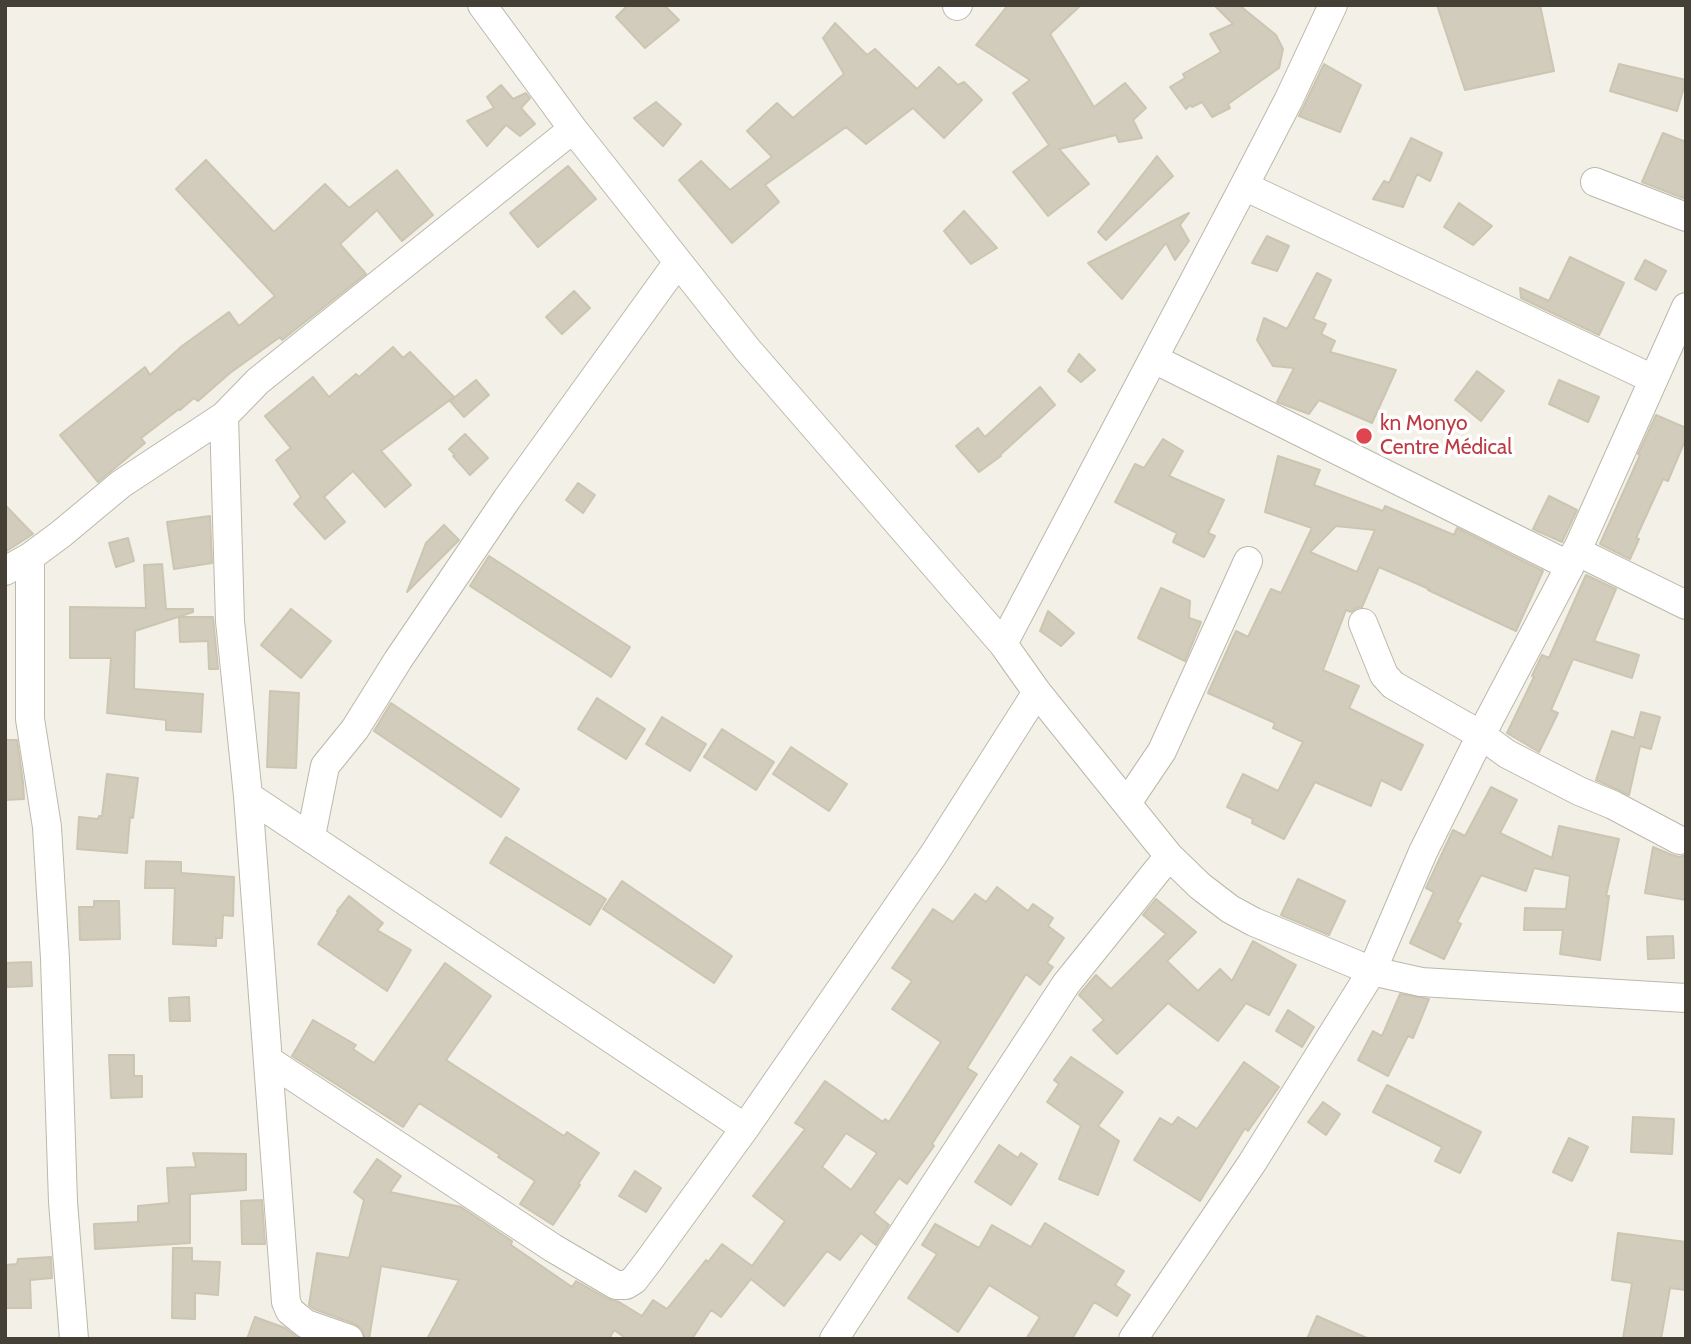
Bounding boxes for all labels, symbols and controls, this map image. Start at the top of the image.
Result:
place label: kn Monyo Centre Médical [1380,411,1512,461]
marker: kn Monyo Centre Médical [1354,426,1374,446]

